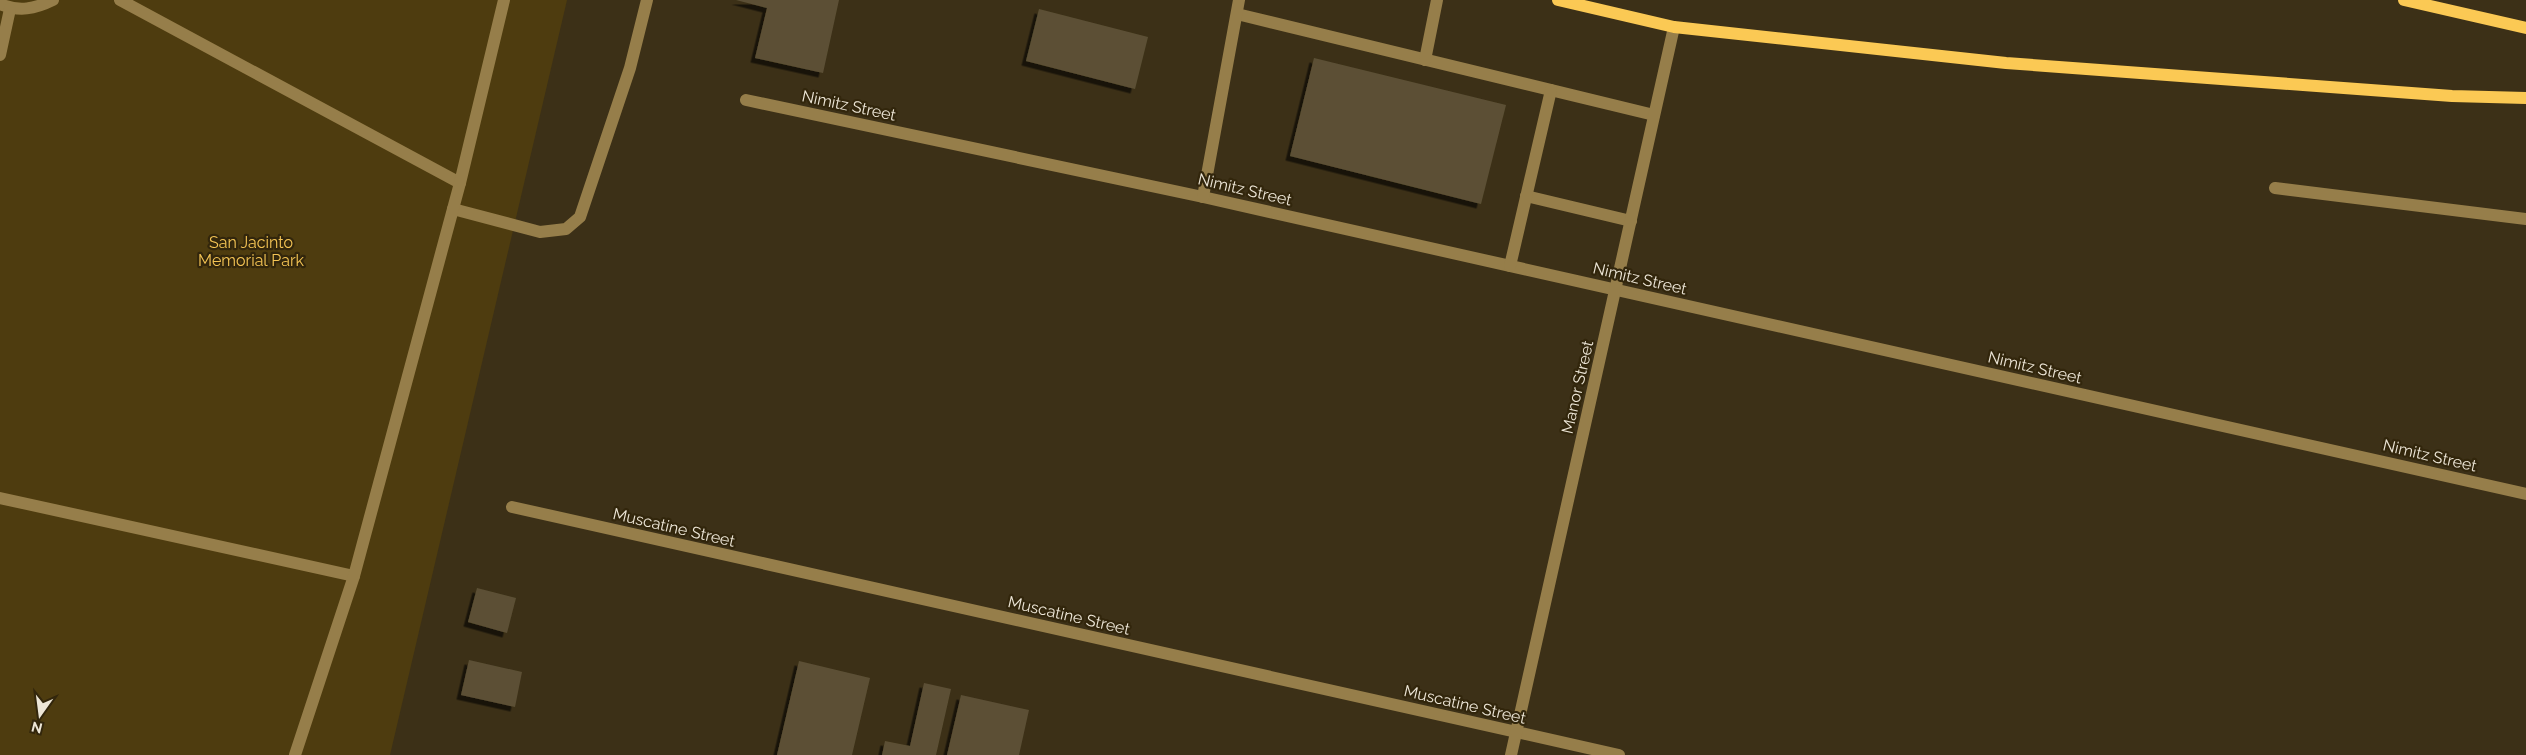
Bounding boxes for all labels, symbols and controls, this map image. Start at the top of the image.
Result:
street label: Nimitz Street [800,86,898,125]
street label: Nimitz Street [1196,169,1294,210]
park label: San Jacinto Memorial Park [198,233,304,270]
street label: Nimitz Street [1591,258,1689,299]
street label: Manor Street [1558,338,1598,436]
street label: Nimitz Street [1986,347,2084,388]
street label: Nimitz Street [2381,435,2479,476]
street label: Muscatine Street [611,504,737,551]
street label: Muscatine Street [1006,592,1132,639]
street label: Muscatine Street [1402,681,1528,728]
north arrow [15,690,65,740]
text: N [30,719,44,737]

